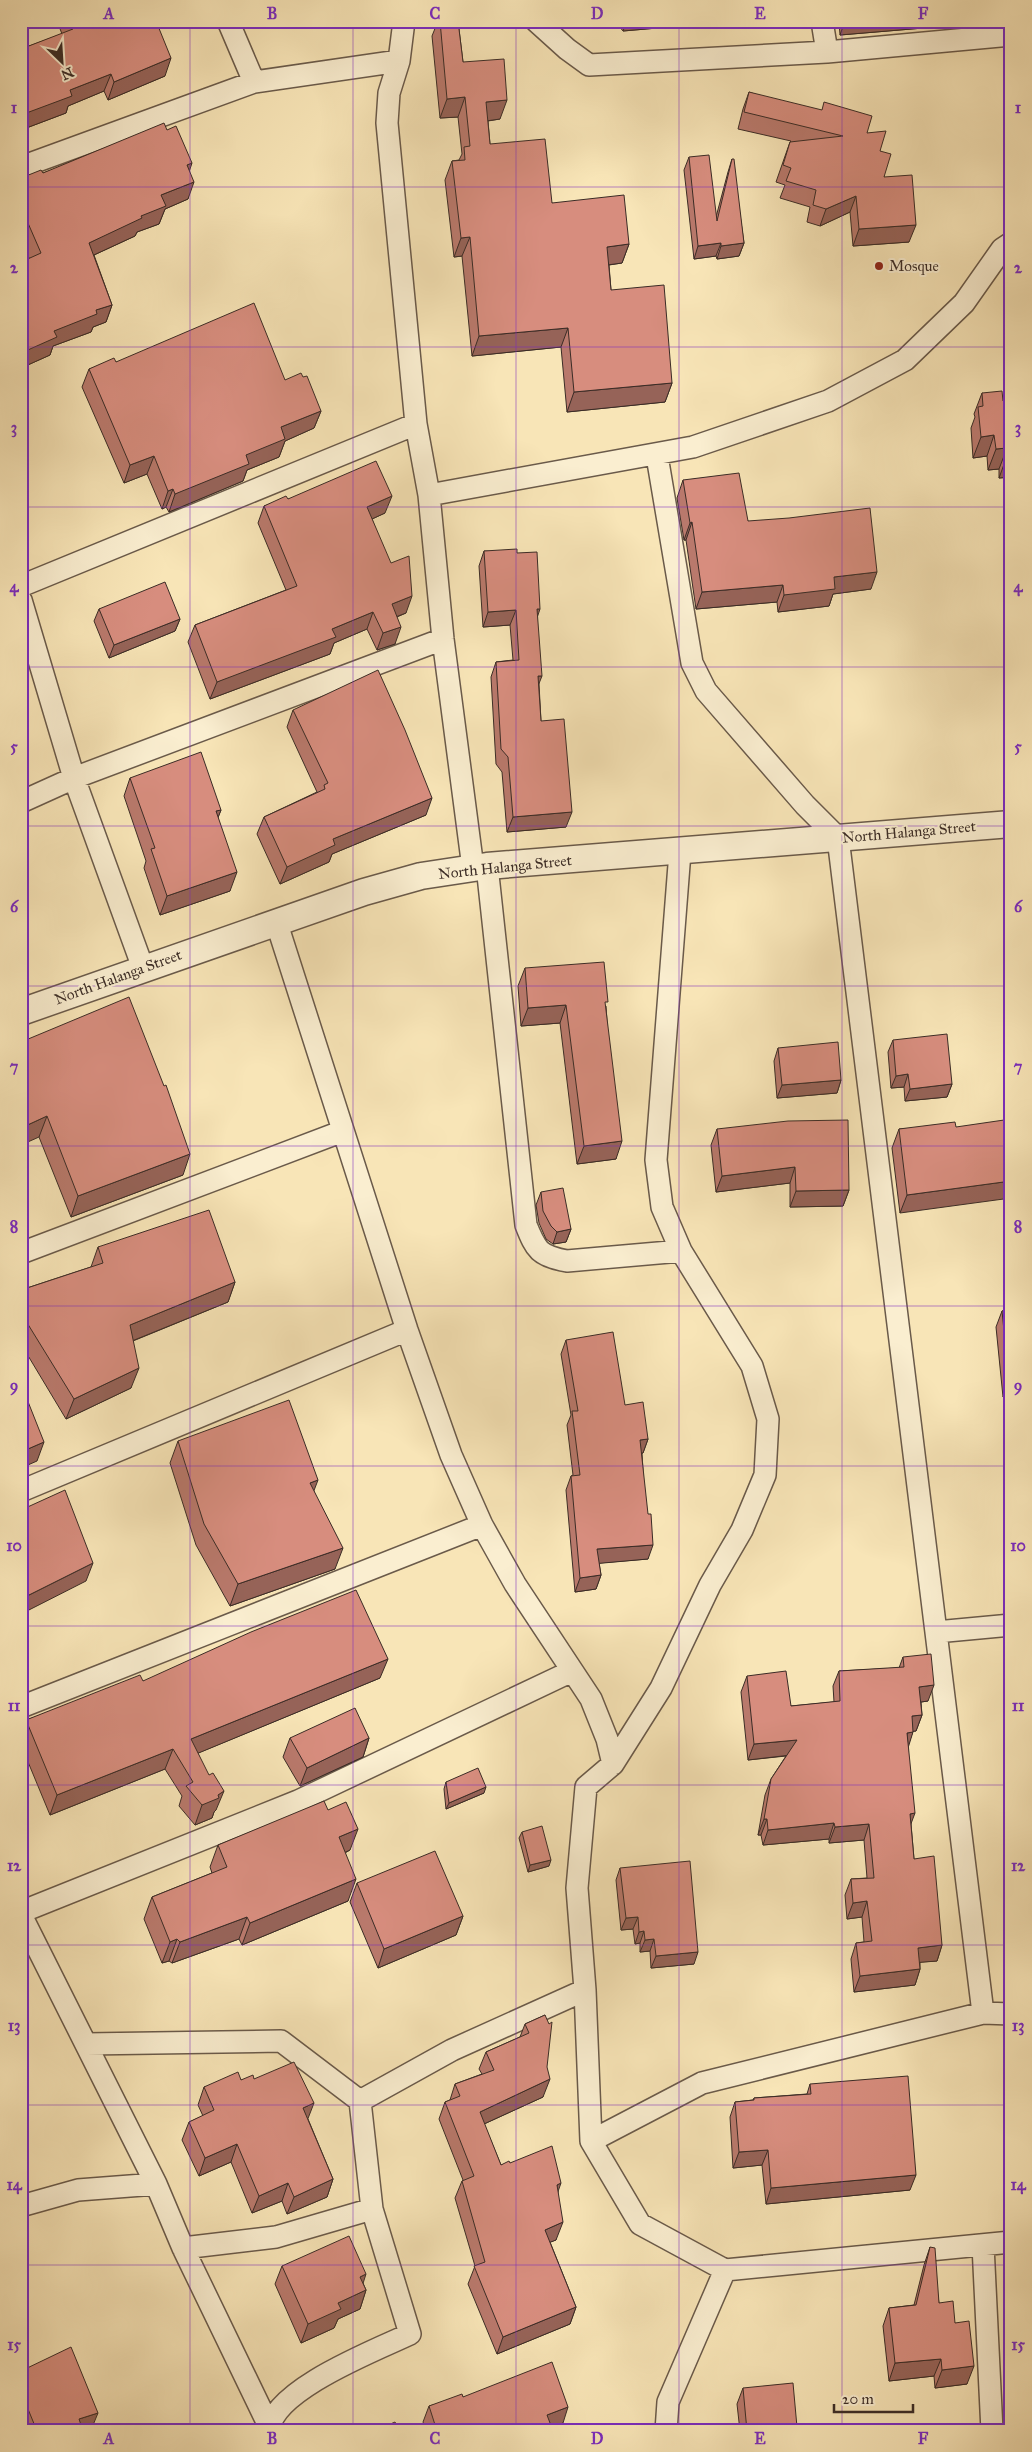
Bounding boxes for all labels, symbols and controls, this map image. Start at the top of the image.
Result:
text: A [103,4,115,23]
text: B [267,4,277,23]
text: C [430,4,441,23]
text: D [591,4,604,23]
text: E [754,4,766,23]
text: F [918,4,929,23]
north arrow [38,38,88,88]
text: N [58,63,76,84]
text: 1 [11,98,18,117]
text: 1 [1015,98,1022,117]
place label: Mosque [889,257,939,276]
text: 2 [10,258,19,277]
text: 2 [1014,258,1023,277]
marker: Mosque [873,260,885,272]
text: 3 [11,418,17,438]
text: 3 [1015,418,1021,438]
text: 4 [10,577,20,597]
text: 4 [1014,577,1024,597]
text: 5 [10,737,18,756]
text: 5 [1014,737,1022,756]
street label: North Halanga Street [841,817,977,847]
street label: North Halanga Street [437,851,573,883]
text: 6 [10,897,19,916]
text: 6 [1014,897,1023,916]
street label: North Halanga Street [52,945,185,1008]
text: 7 [10,1057,19,1076]
text: 7 [1014,1057,1023,1076]
text: 8 [10,1217,18,1236]
text: 8 [1014,1217,1022,1236]
text: 9 [10,1376,18,1396]
text: 9 [1014,1376,1022,1396]
text: 10 [6,1536,22,1555]
text: 10 [1010,1536,1026,1555]
text: 11 [8,1696,21,1715]
text: 11 [1012,1696,1025,1715]
text: 12 [7,1856,22,1875]
text: 12 [1011,1856,1026,1875]
text: 13 [8,2016,20,2036]
text: 13 [1012,2016,1024,2036]
text: 14 [6,2175,23,2195]
text: 14 [1010,2175,1027,2195]
text: 15 [7,2335,21,2354]
text: 15 [1011,2335,1025,2354]
scale bar [834,2382,913,2414]
text: 20 m [842,2390,874,2408]
text: A [103,2429,115,2448]
text: B [267,2429,277,2448]
text: C [430,2429,441,2448]
text: D [591,2429,604,2448]
text: E [754,2429,766,2448]
text: F [918,2429,929,2448]

